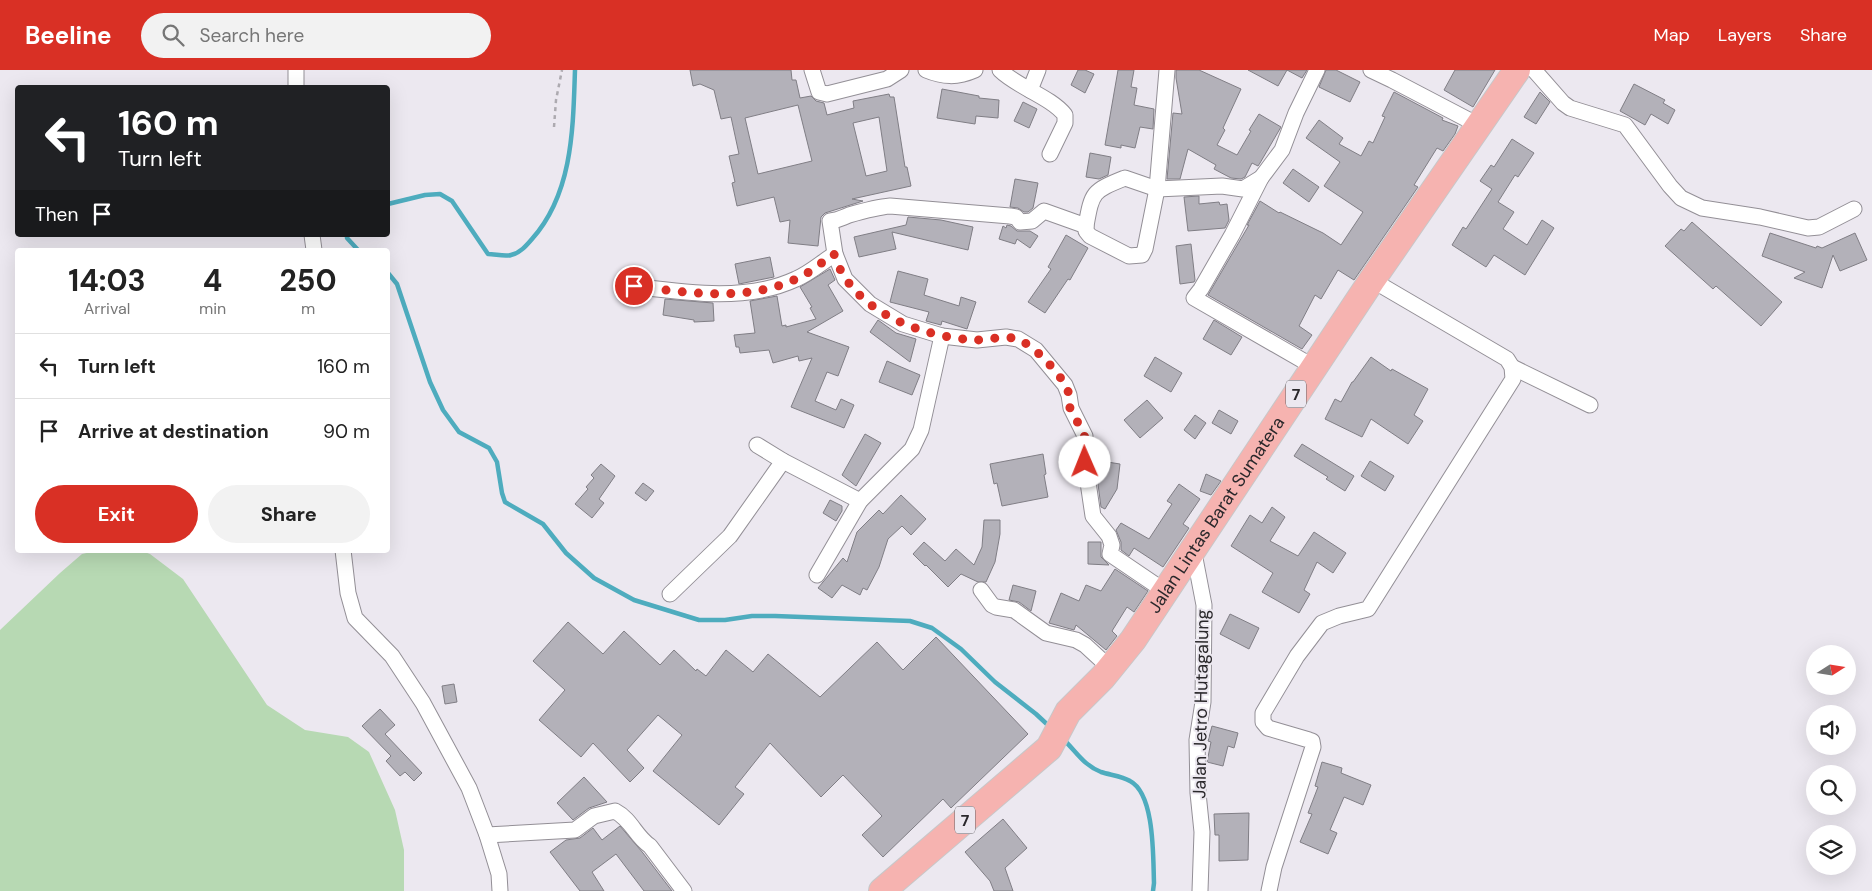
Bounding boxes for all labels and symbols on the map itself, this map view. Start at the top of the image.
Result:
pin [613,265,655,307]
road number: 7 [1286,380,1306,408]
street label: Jalan Lintas Barat Sumatera [1142,412,1290,618]
position arrow [1058,435,1110,487]
street label: Jalan Jetro Hutagalung [1187,609,1215,799]
north arrow [1806,645,1856,695]
road number: 7 [955,806,975,834]

